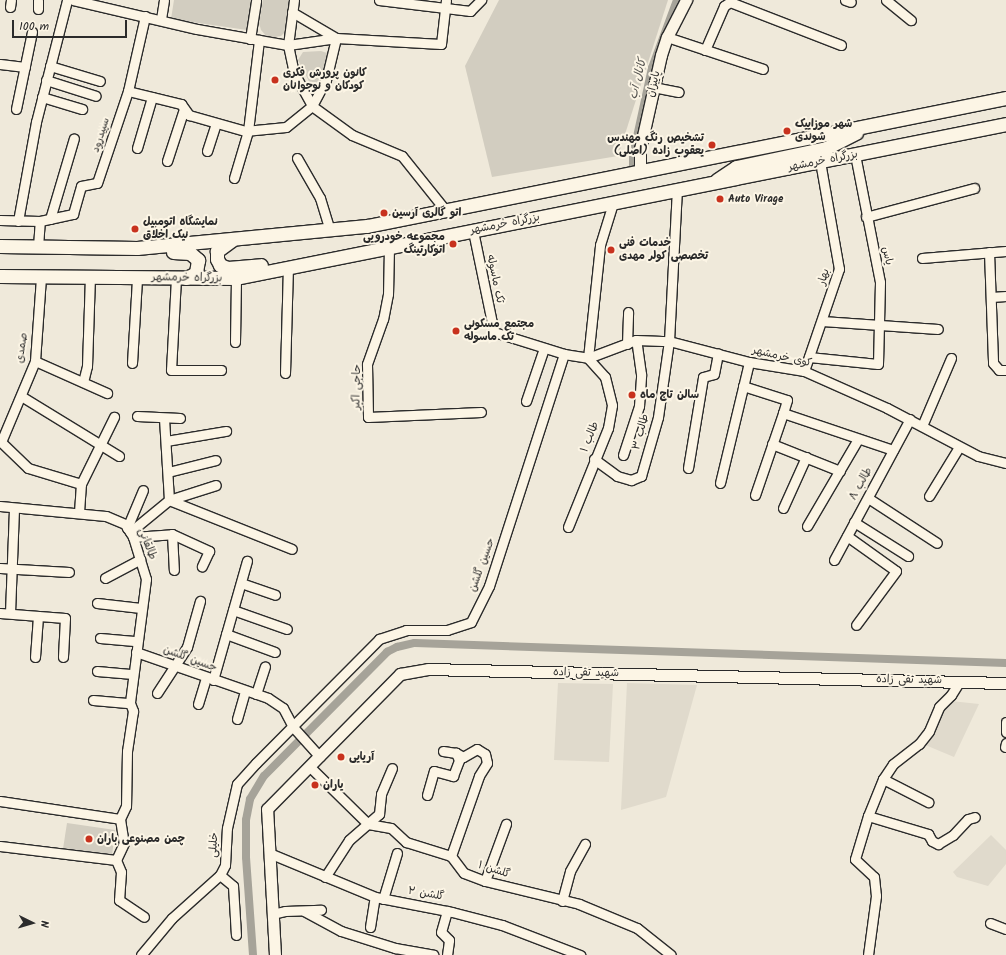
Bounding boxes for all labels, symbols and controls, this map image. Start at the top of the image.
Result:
scale bar [14,12,129,38]
text: 100 m [19,17,49,36]
water label: کانال آب [626,57,650,101]
place label: کانون پرورش فکری کودکان و نوجوانان [283,67,367,93]
street label: پاییزان [644,69,664,99]
marker: کانون پرورش فکری کودکان و نوجوانان [270,75,280,85]
street label: سپیدرود [89,116,113,154]
place label: شهر موزاییک شوندی [795,118,852,144]
marker: شهر موزاییک شوندی [782,126,792,136]
place label: تشخیص رنگ مهندس یعقوب زاده (اصلی) [607,132,704,158]
marker: تشخیص رنگ مهندس یعقوب زاده (اصلی) [707,140,717,150]
street label: بزرگراه خرمشهر [787,148,859,174]
place label: Auto Virage [728,192,783,206]
marker: Auto Virage [715,194,725,204]
place label: اتو گالری آرسین [392,206,461,220]
marker: اتو گالری آرسین [379,208,389,218]
street label: بزرگراه خرمشهر [469,211,541,237]
place label: نمایشگاه اتومبیل نیک اخلاق [143,216,218,242]
marker: نمایشگاه اتومبیل نیک اخلاق [130,224,140,234]
place label: مجموعه خودرویی اتوکارتینگ [363,231,445,257]
place label: خدمات فنی تخصصی کولر مهدی [619,237,708,263]
marker: مجموعه خودرویی اتوکارتینگ [448,239,458,249]
marker: خدمات فنی تخصصی کولر مهدی [606,245,616,255]
street label: یاس [878,245,896,267]
street label: تک ماسوله [483,254,507,304]
street label: بهار [815,267,833,287]
street label: بزرگراه خرمشهر [152,271,222,285]
place label: مجتمع مسکونی تک ماسوله [464,318,534,344]
marker: مجتمع مسکونی تک ماسوله [451,326,461,336]
street label: صمدی [13,332,31,364]
street label: کوی خرمشهر [751,344,813,370]
street label: حاجی اکبر [350,364,364,410]
place label: سالن تاج ماه [640,388,699,402]
marker: سالن تاج ماه [627,390,637,400]
street label: طالب ۳ [630,412,652,452]
street label: طالب ۱ [578,420,602,454]
street label: طالب ۸ [847,465,875,503]
street label: طالقانی [135,526,159,562]
street label: حسین گلشن [466,536,498,594]
street label: حسین گلشن [161,643,219,675]
street label: شهید تقی زاده [553,666,619,680]
street label: شهید تقی زاده [876,673,942,687]
place label: آریایی [349,750,374,764]
marker: آریایی [336,752,346,762]
place label: یاران [323,778,343,792]
marker: یاران [310,780,320,790]
place label: چمن مصنوعی باران [97,832,185,846]
street label: خلیلی [207,832,221,858]
marker: چمن مصنوعی باران [84,834,94,844]
street label: گلشن ۱ [476,859,512,881]
street label: گلشن ۲ [407,884,445,904]
north arrow [12,903,52,943]
text: N [35,920,53,928]

